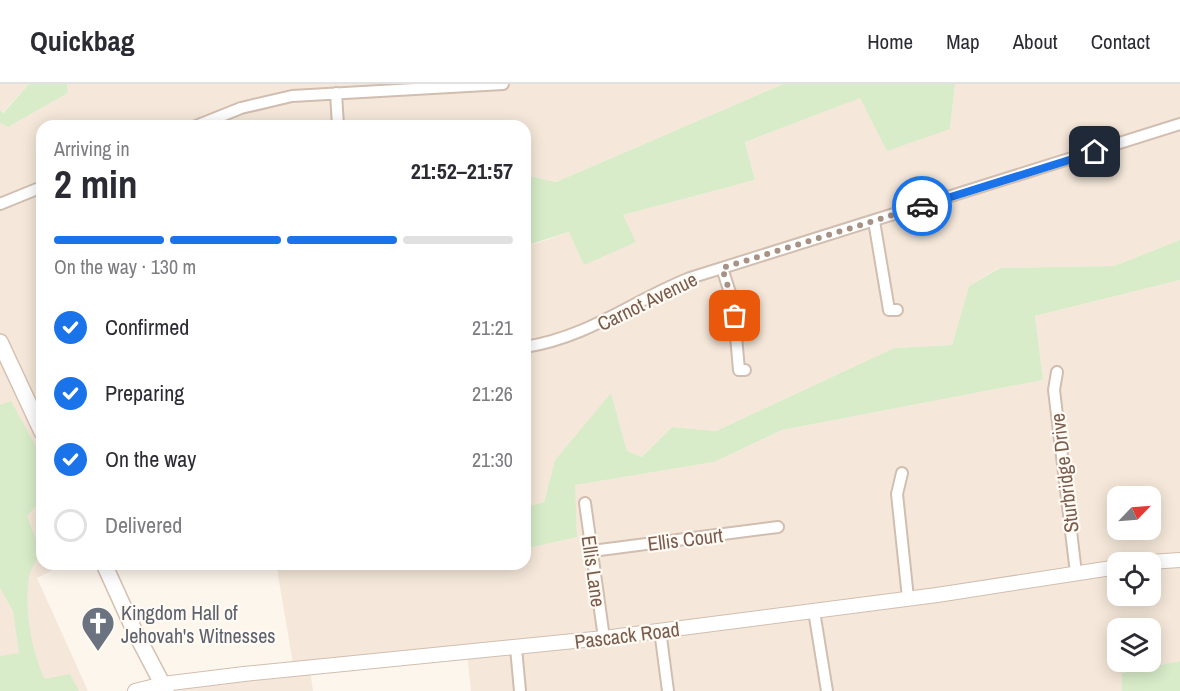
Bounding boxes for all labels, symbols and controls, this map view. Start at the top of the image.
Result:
text: Quickbag [30,22,135,60]
text: Home [867,27,913,56]
text: Map [946,27,980,56]
text: About [1013,27,1058,56]
text: Contact [1091,27,1150,56]
pin [1069,126,1120,177]
text: Arriving in [54,135,130,162]
icon: home [1078,135,1111,168]
text: 21:52–21:57 [411,156,513,186]
text: 2 min [54,158,138,210]
courier [892,176,952,236]
icon: car [906,190,939,223]
text: On the way · 130 m [54,253,196,280]
street label: Carnot Avenue [592,265,702,337]
pin [709,290,760,341]
icon: bag [718,299,751,332]
icon: check [54,311,87,344]
text: Confirmed [105,312,189,342]
text: 21:21 [472,314,513,341]
icon: check [54,377,87,410]
text: Preparing [105,378,184,408]
text: 21:26 [472,380,513,407]
street label: Sturbridge Drive [1043,412,1085,534]
icon: check [54,443,87,476]
text: On the way [105,444,196,474]
text: 21:30 [472,446,513,473]
north arrow [1107,486,1161,540]
map controls [1107,486,1161,672]
text: Delivered [105,510,182,540]
street label: Ellis Court [646,521,725,557]
street label: Ellis Lane [576,533,612,609]
button: locate [1107,552,1161,606]
place label: Kingdom Hall of Jehovah's Witnesses [121,599,275,649]
church icon: Kingdom Hall of Jehovah's Witnesses [80,605,116,652]
street label: Pascack Road [573,615,681,655]
button: layers [1107,618,1161,672]

